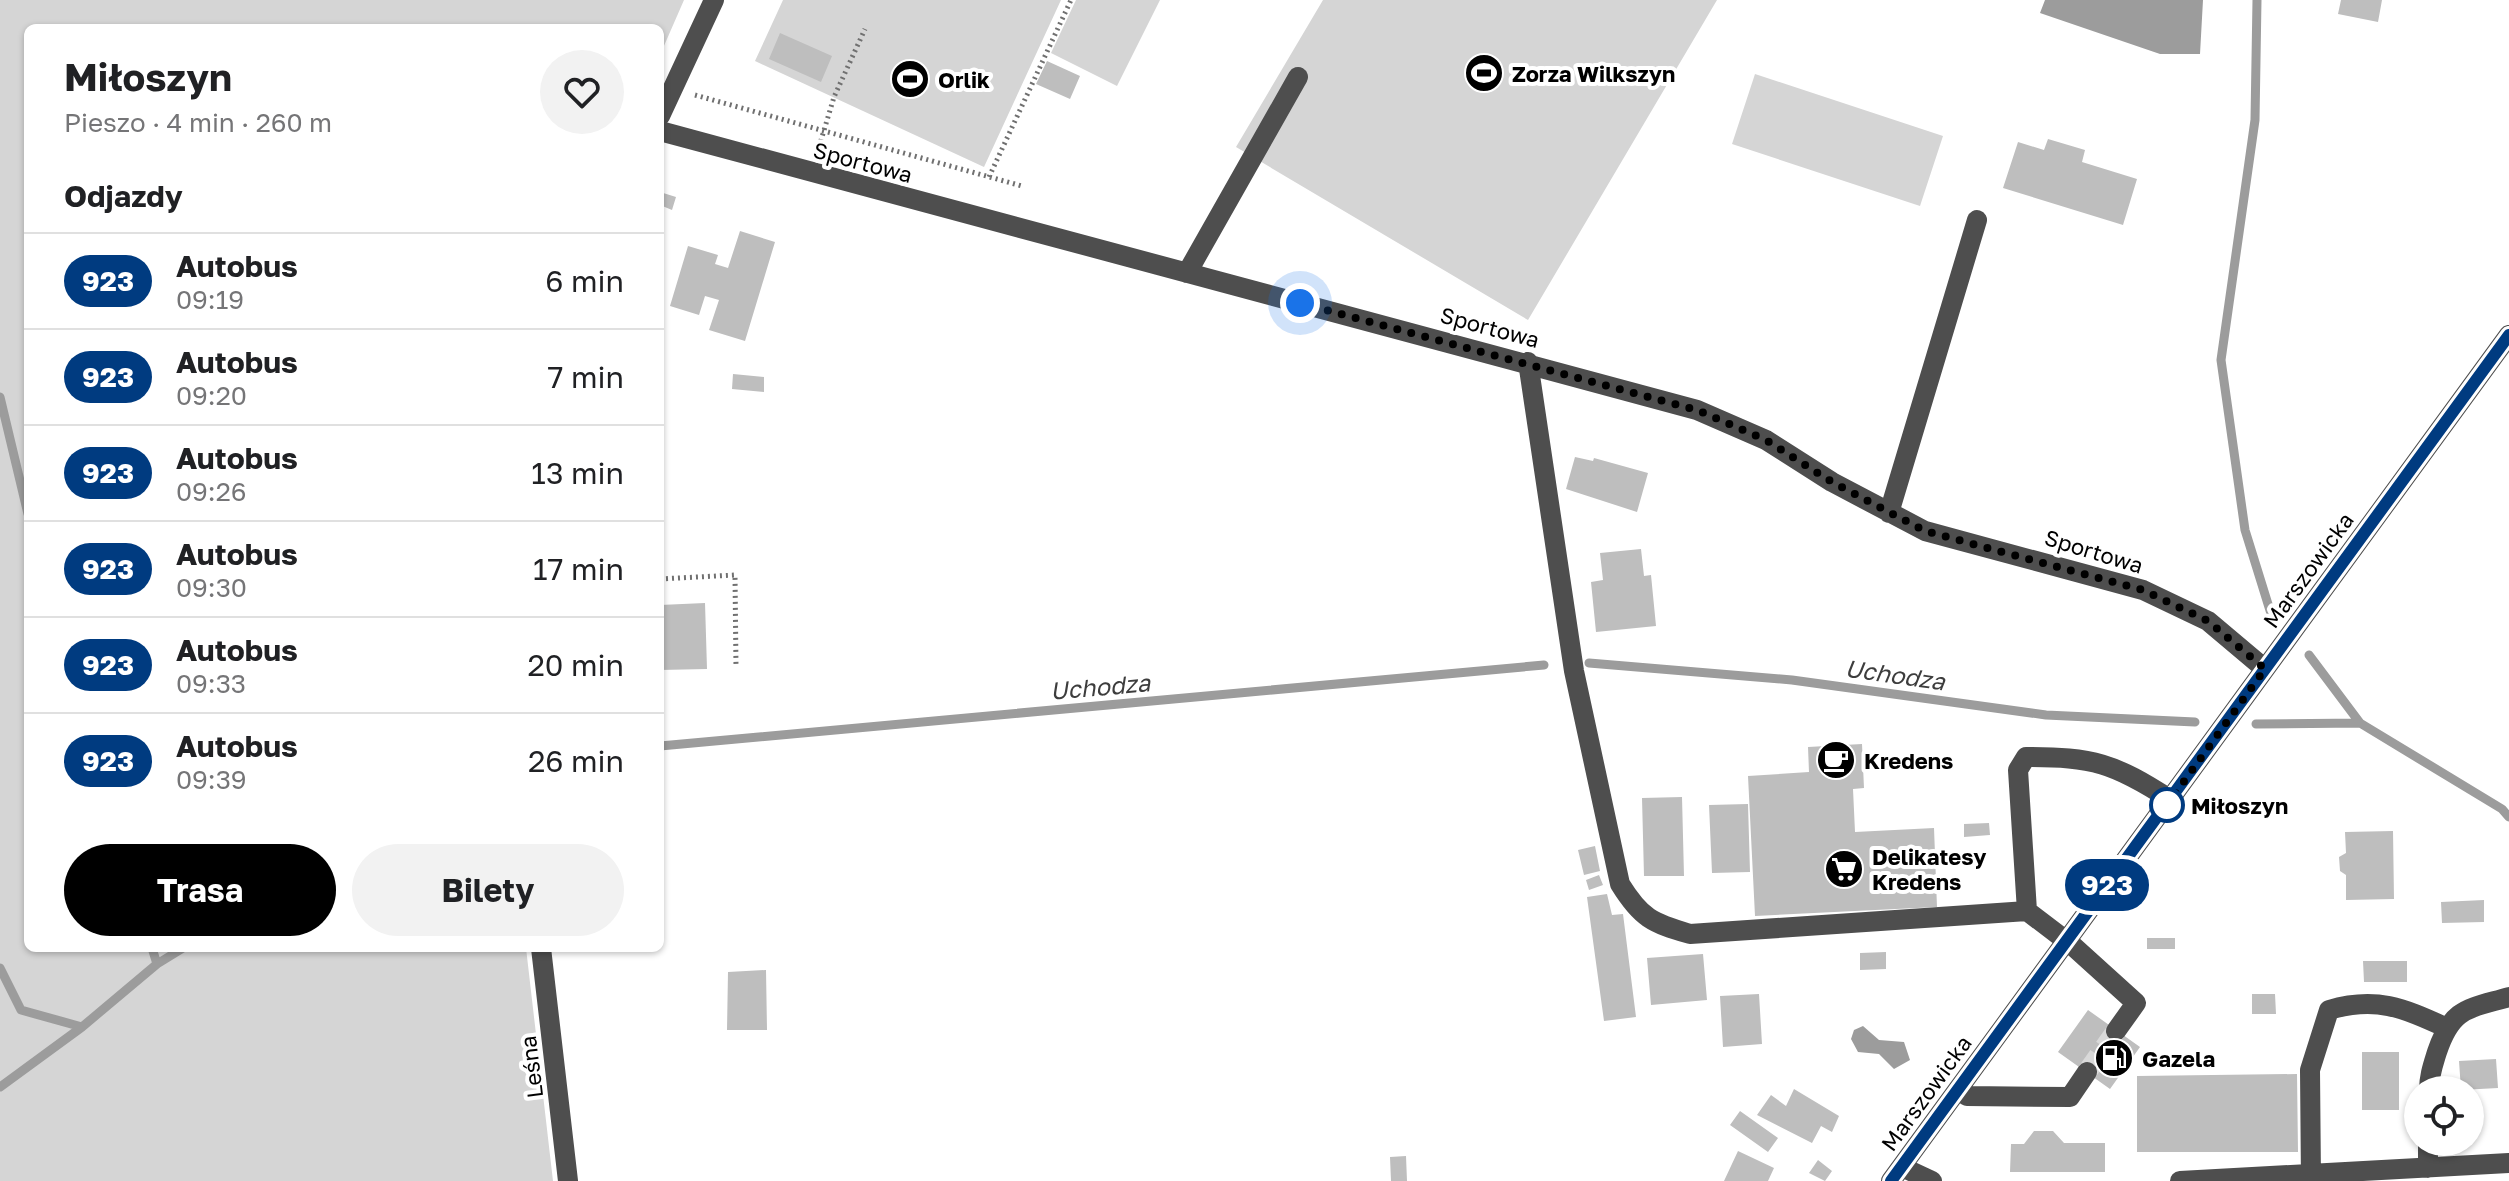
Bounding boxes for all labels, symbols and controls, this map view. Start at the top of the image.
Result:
button: heart [540,50,624,134]
sports icon: Zorza Wilkszyn [1463,52,1505,94]
text: Miłoszyn [64,54,232,99]
sports icon: Orlik [889,58,931,100]
place label: Zorza Wilkszyn [1512,60,1675,87]
place label: Orlik [938,66,990,93]
text: Pieszo · 4 min · 260 m [64,107,332,138]
street label: Sportowa [811,136,915,188]
text: Odjazdy [64,178,183,214]
text: Autobus [176,248,298,284]
text: 6 min [545,263,624,299]
text: 923 [82,264,134,297]
your location [1280,283,1320,323]
text: 09:19 [176,284,244,315]
street label: Sportowa [1438,301,1542,353]
text: Autobus [176,344,298,380]
text: 7 min [548,359,624,395]
text: 923 [82,360,134,393]
text: 09:20 [176,380,247,411]
text: Autobus [176,440,298,476]
text: 13 min [531,455,624,491]
text: 923 [82,456,134,489]
text: 09:26 [176,476,246,507]
street label: Marszowicka [2257,507,2359,633]
street label: Sportowa [2042,523,2146,579]
text: Autobus [176,536,298,572]
text: 17 min [533,551,624,587]
text: 923 [82,552,134,585]
text: 09:30 [176,572,247,603]
text: Autobus [176,632,298,668]
text: 20 min [527,647,624,683]
text: 923 [82,648,134,681]
water label: Uchodza [1843,653,1948,696]
water label: Uchodza [1049,667,1153,705]
text: 09:33 [176,668,246,699]
text: Autobus [176,728,298,764]
cafe icon: Kredens [1815,739,1857,781]
text: 26 min [528,743,624,779]
text: 923 [82,744,134,777]
place label: Kredens [1864,747,1953,774]
text: 09:39 [176,764,247,795]
marker: Miłoszyn [2150,788,2184,822]
place label: Miłoszyn [2191,792,2288,819]
place label: Delikatesy Kredens [1872,843,1987,895]
button: Trasa [64,844,336,936]
button: Bilety [352,844,624,936]
supermarket icon: Delikatesy Kredens [1823,848,1865,890]
line badge: 923 [2061,859,2153,911]
text: 923 [2081,868,2133,901]
street label: Marszowicka [1875,1030,1977,1156]
street label: Leśna [514,1034,548,1100]
fuel station icon: Gazela [2093,1037,2135,1079]
place label: Gazela [2142,1045,2215,1072]
map controls [2404,1076,2484,1156]
button: locate [2404,1076,2484,1156]

